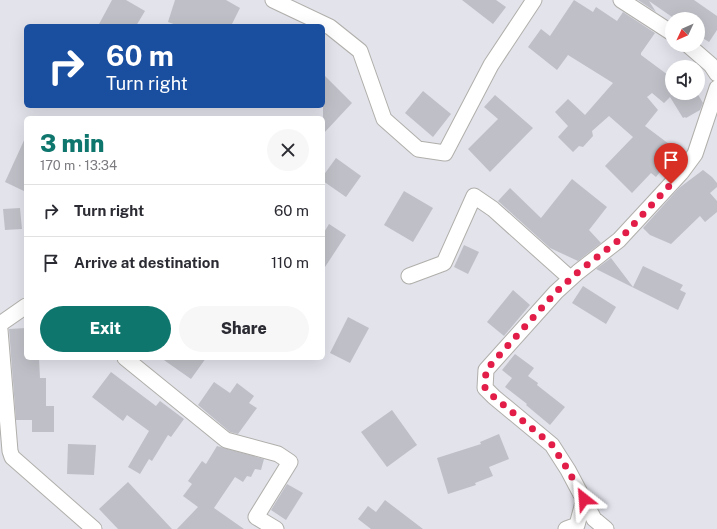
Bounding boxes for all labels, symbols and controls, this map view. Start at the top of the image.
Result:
north arrow [665,12,705,52]
map controls [665,12,705,100]
text: 60 m [106,39,174,72]
icon: right [40,40,92,92]
button: sound [665,60,705,100]
text: Turn right [106,73,188,94]
text: 3 min [40,129,104,157]
button: close [267,129,309,171]
pin [654,143,688,184]
icon: arrive [660,149,682,171]
text: 170 m · 13:34 [40,158,117,173]
icon: right [40,200,62,222]
text: Turn right [74,202,144,219]
text: 60 m [274,202,309,219]
icon: arrive [40,252,62,274]
text: Arrive at destination [74,254,219,271]
text: 110 m [271,254,309,271]
button: Exit [40,306,171,352]
button: Share [179,306,309,352]
position arrow [563,478,605,520]

